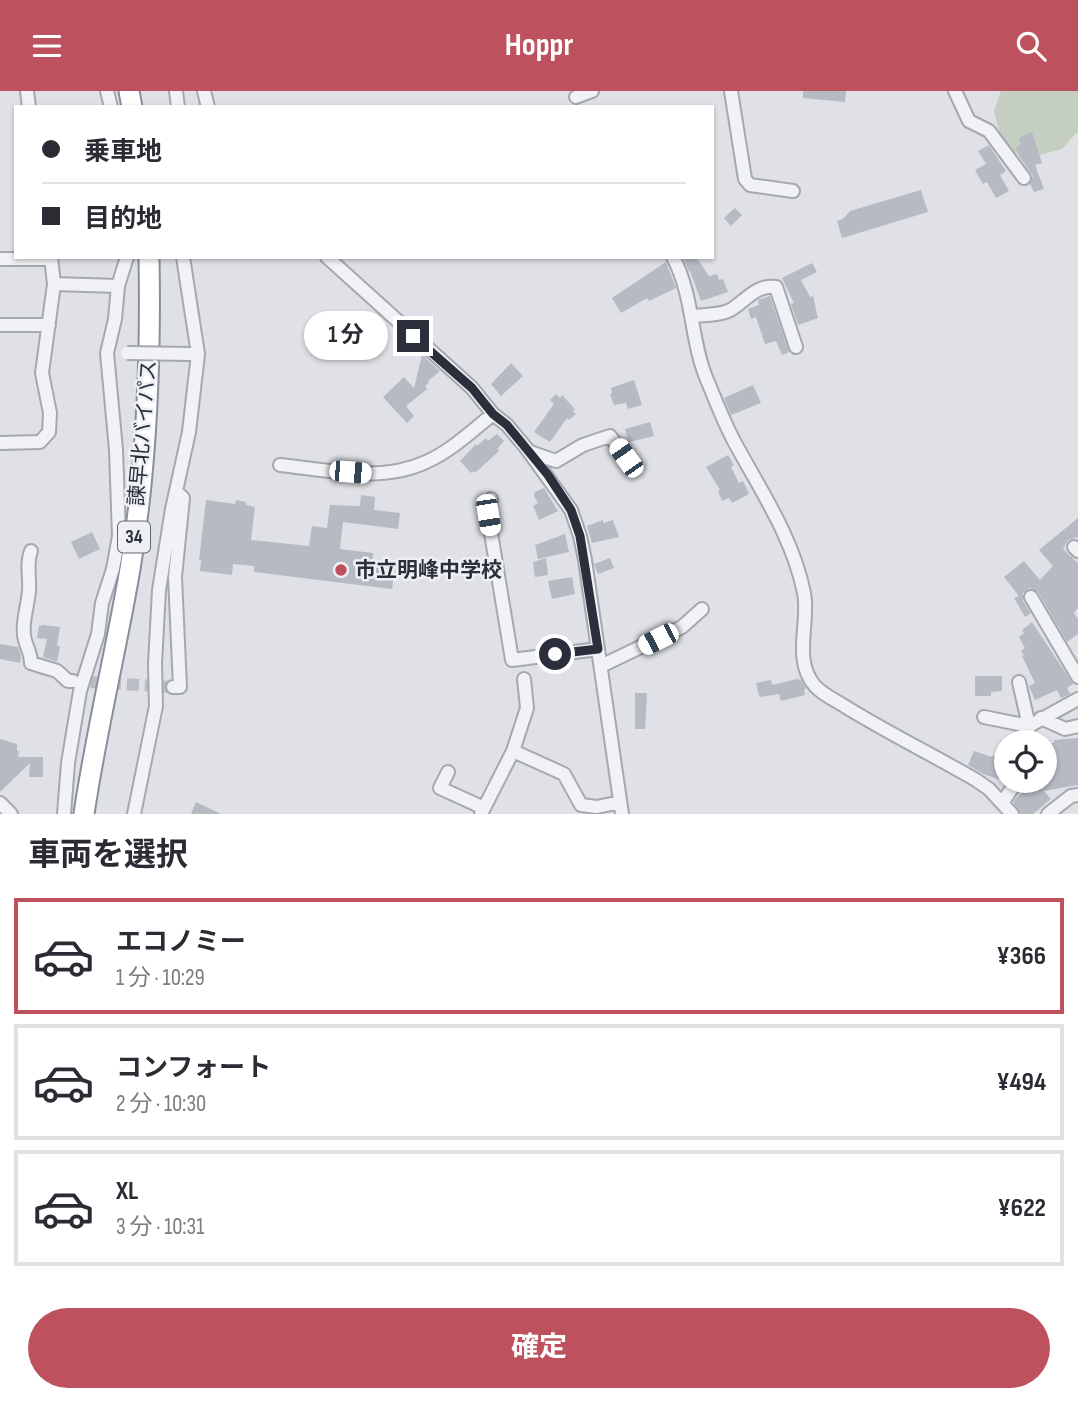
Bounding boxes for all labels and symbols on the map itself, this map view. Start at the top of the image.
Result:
callout: 1 分 [304,311,388,361]
route end [397,320,429,352]
street label: 諫早北バイパス [124,359,162,507]
car [606,435,647,481]
car [329,460,372,484]
car [475,493,502,537]
road number: 34 [118,521,150,553]
place label: 市立明峰中学校 [355,558,502,583]
marker: 市立明峰中学校 [333,562,349,578]
car [635,620,682,658]
route start [539,638,571,670]

